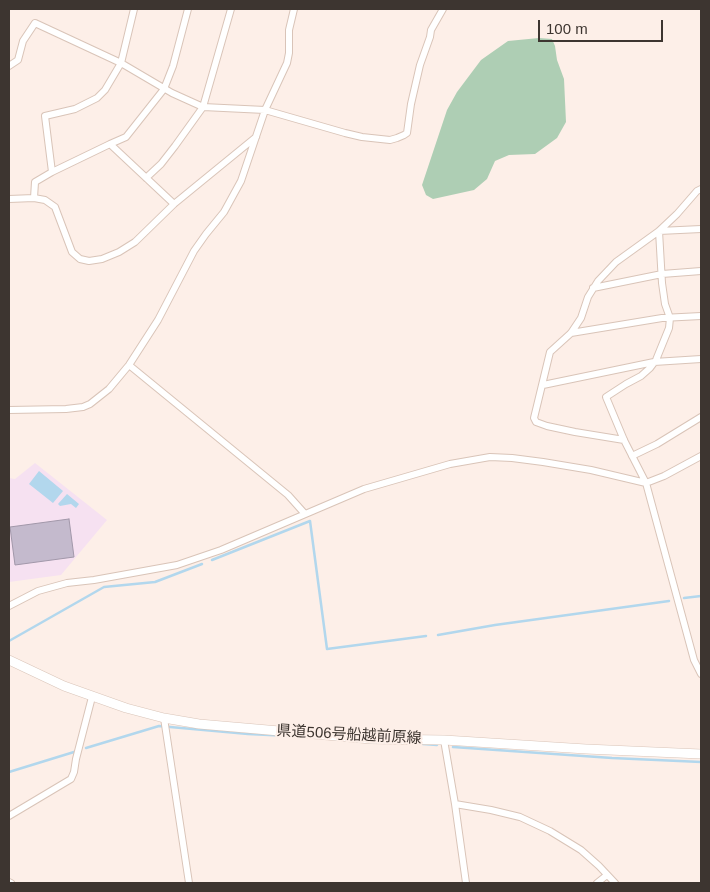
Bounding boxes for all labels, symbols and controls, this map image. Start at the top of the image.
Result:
scale bar [540,10,665,42]
text: 100 m [546,20,588,37]
street label: 県道506号船越前原線 [276,722,422,748]

